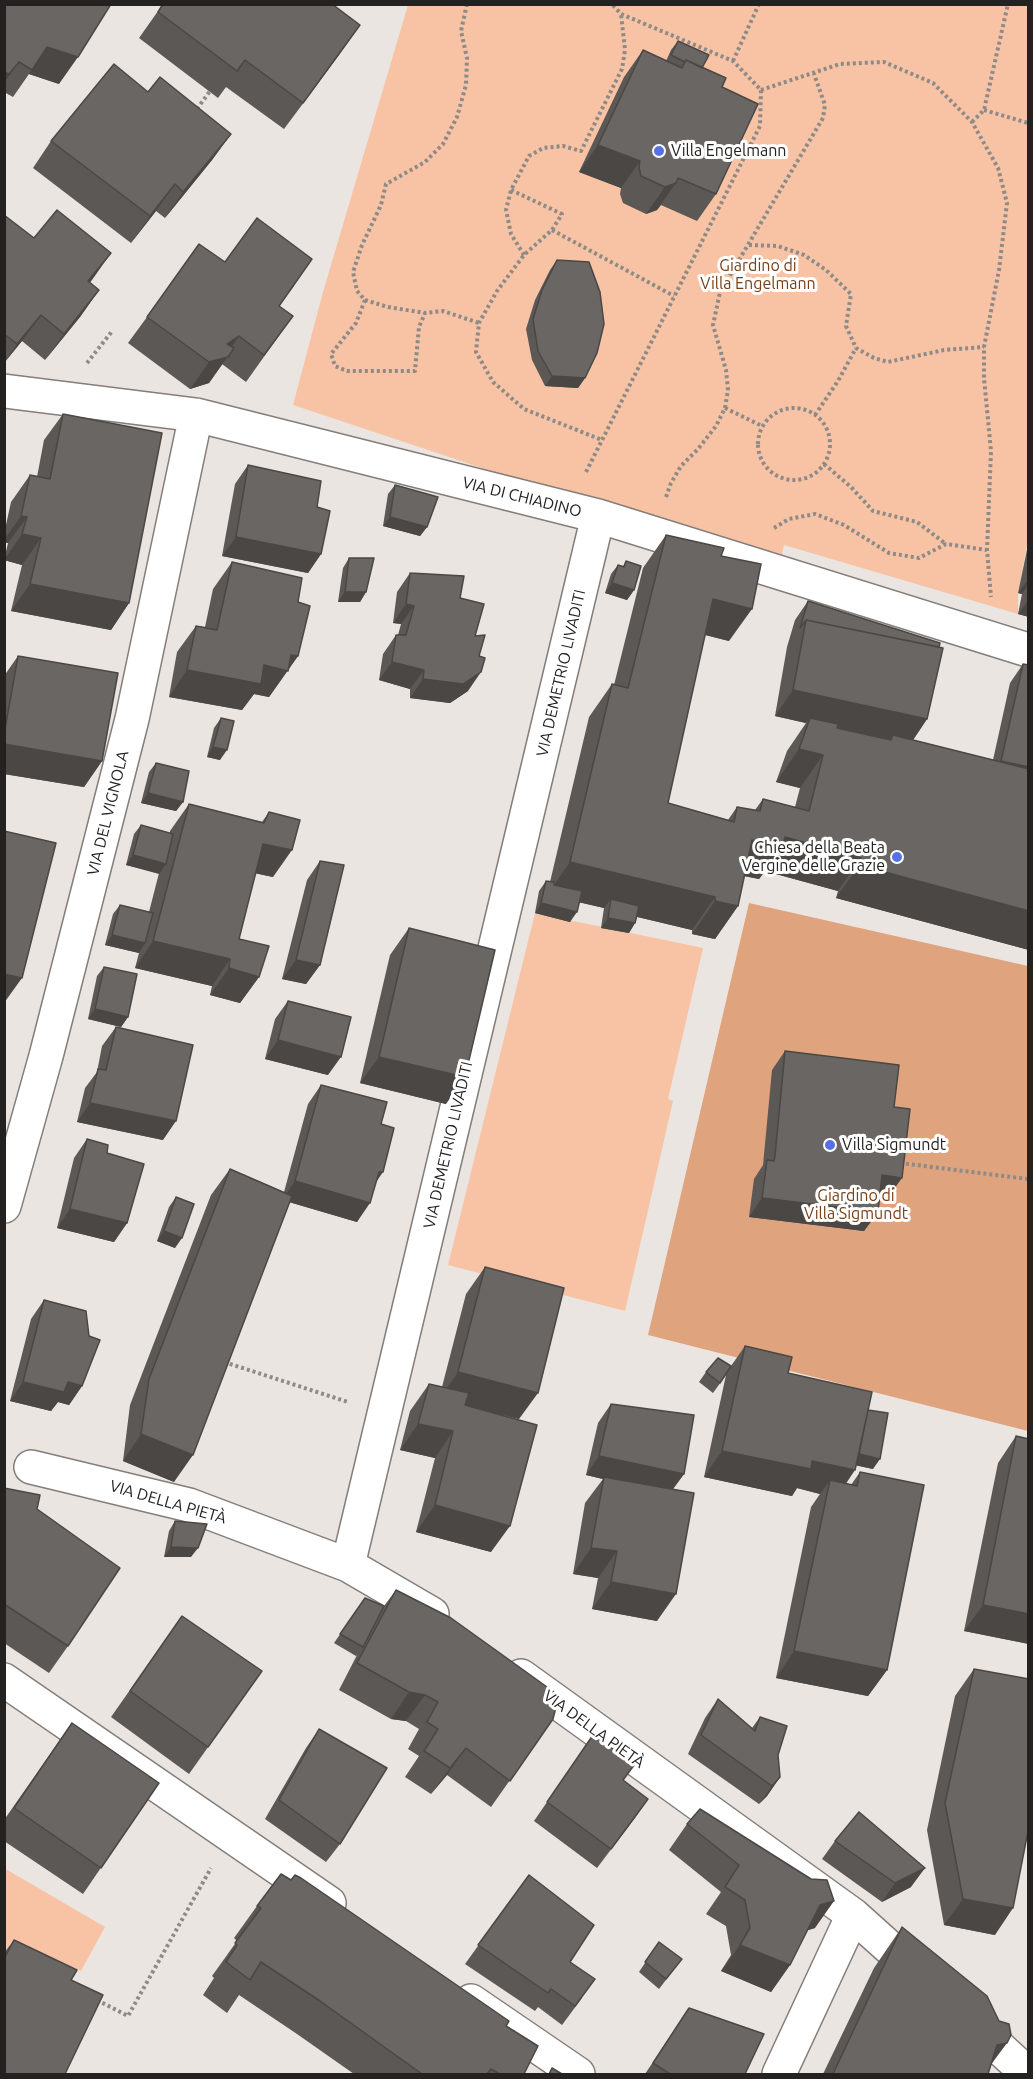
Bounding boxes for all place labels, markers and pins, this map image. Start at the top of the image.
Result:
place label: Villa Engelmann [671,141,787,161]
marker: Villa Engelmann [652,144,666,158]
place label: Chiesa della Beata Vergine delle Grazie [742,838,885,876]
marker: Chiesa della Beata Vergine delle Grazie [890,850,904,864]
place label: Villa Sigmundt [842,1135,946,1155]
marker: Villa Sigmundt [823,1138,837,1152]

